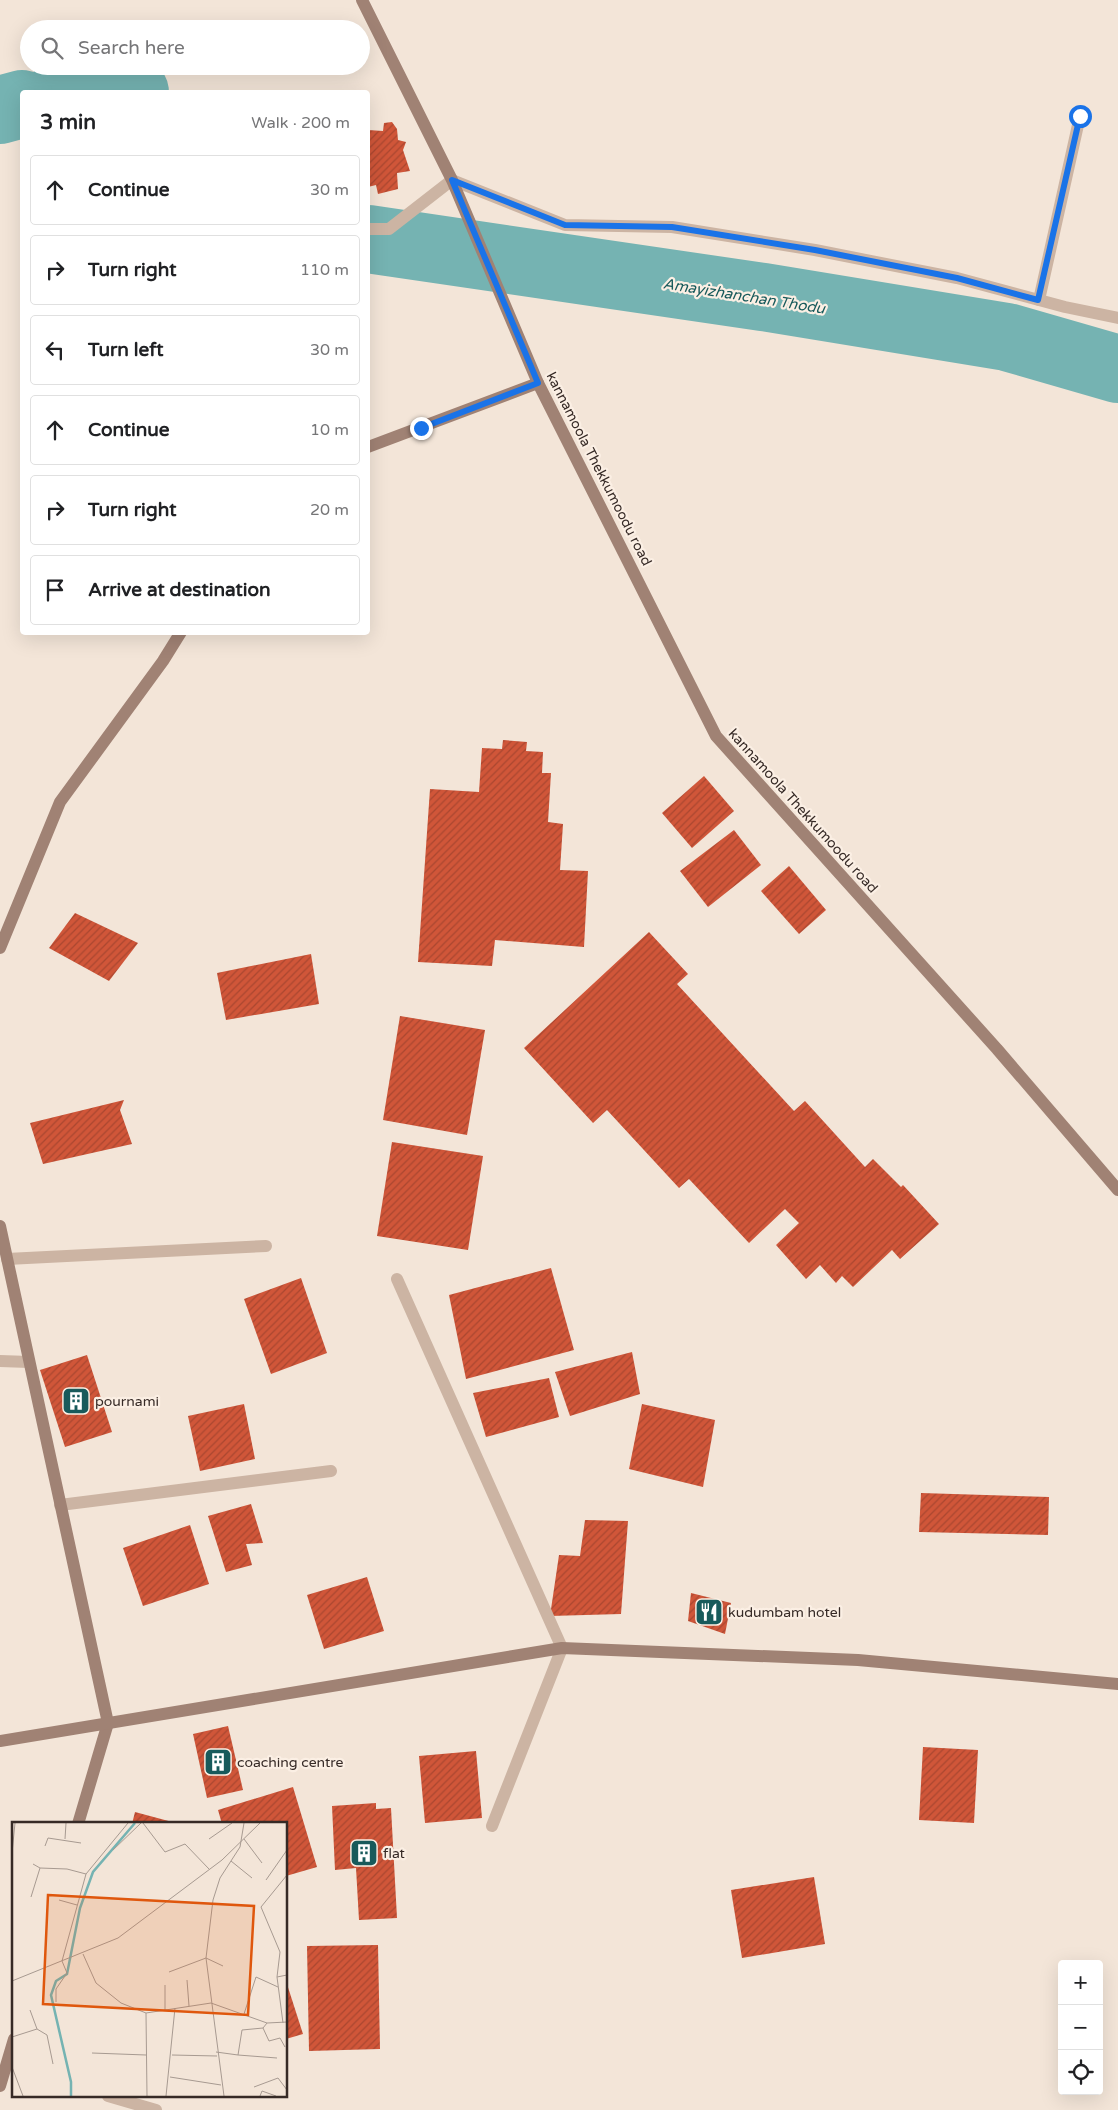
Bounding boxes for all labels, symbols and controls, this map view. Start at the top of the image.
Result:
search box [20,20,370,75]
icon: search [38,34,66,62]
text: Search here [78,37,185,59]
route start [1069,105,1092,128]
text: 3 min [40,110,96,135]
text: Walk · 200 m [251,113,350,133]
icon: ahead [41,176,69,204]
text: Continue [88,179,170,201]
text: 30 m [310,180,349,200]
icon: right [41,256,69,284]
text: Turn right [88,259,176,281]
text: 110 m [300,260,349,280]
water label: Amayizhanchan Thodu [662,274,827,318]
icon: left [41,336,69,364]
text: Turn left [88,339,164,361]
text: 30 m [310,340,349,360]
street label: kannamoola Thekkumoodu road [543,369,655,569]
icon: ahead [41,416,69,444]
route end [410,417,433,440]
text: Continue [88,419,170,441]
text: 10 m [310,420,349,440]
icon: right [41,496,69,524]
text: Turn right [88,499,176,521]
text: 20 m [310,500,349,520]
icon: arrive [41,576,69,604]
text: Arrive at destination [88,579,271,601]
street label: kannamoola Thekkumoodu road [725,725,881,897]
building icon: pournami [61,1386,91,1416]
place label: pournami [95,1393,159,1410]
restaurant icon: kudumbam hotel [694,1597,724,1627]
place label: kudumbam hotel [728,1604,841,1621]
building icon: coaching centre [203,1747,233,1777]
place label: coaching centre [237,1754,343,1771]
inset map [12,1822,288,2098]
building icon: flat [349,1838,379,1868]
place label: flat [383,1845,406,1862]
map controls [1058,1960,1103,2095]
button: + [1058,1960,1103,2005]
button: − [1058,2005,1103,2050]
button: locate [1058,2050,1103,2095]

